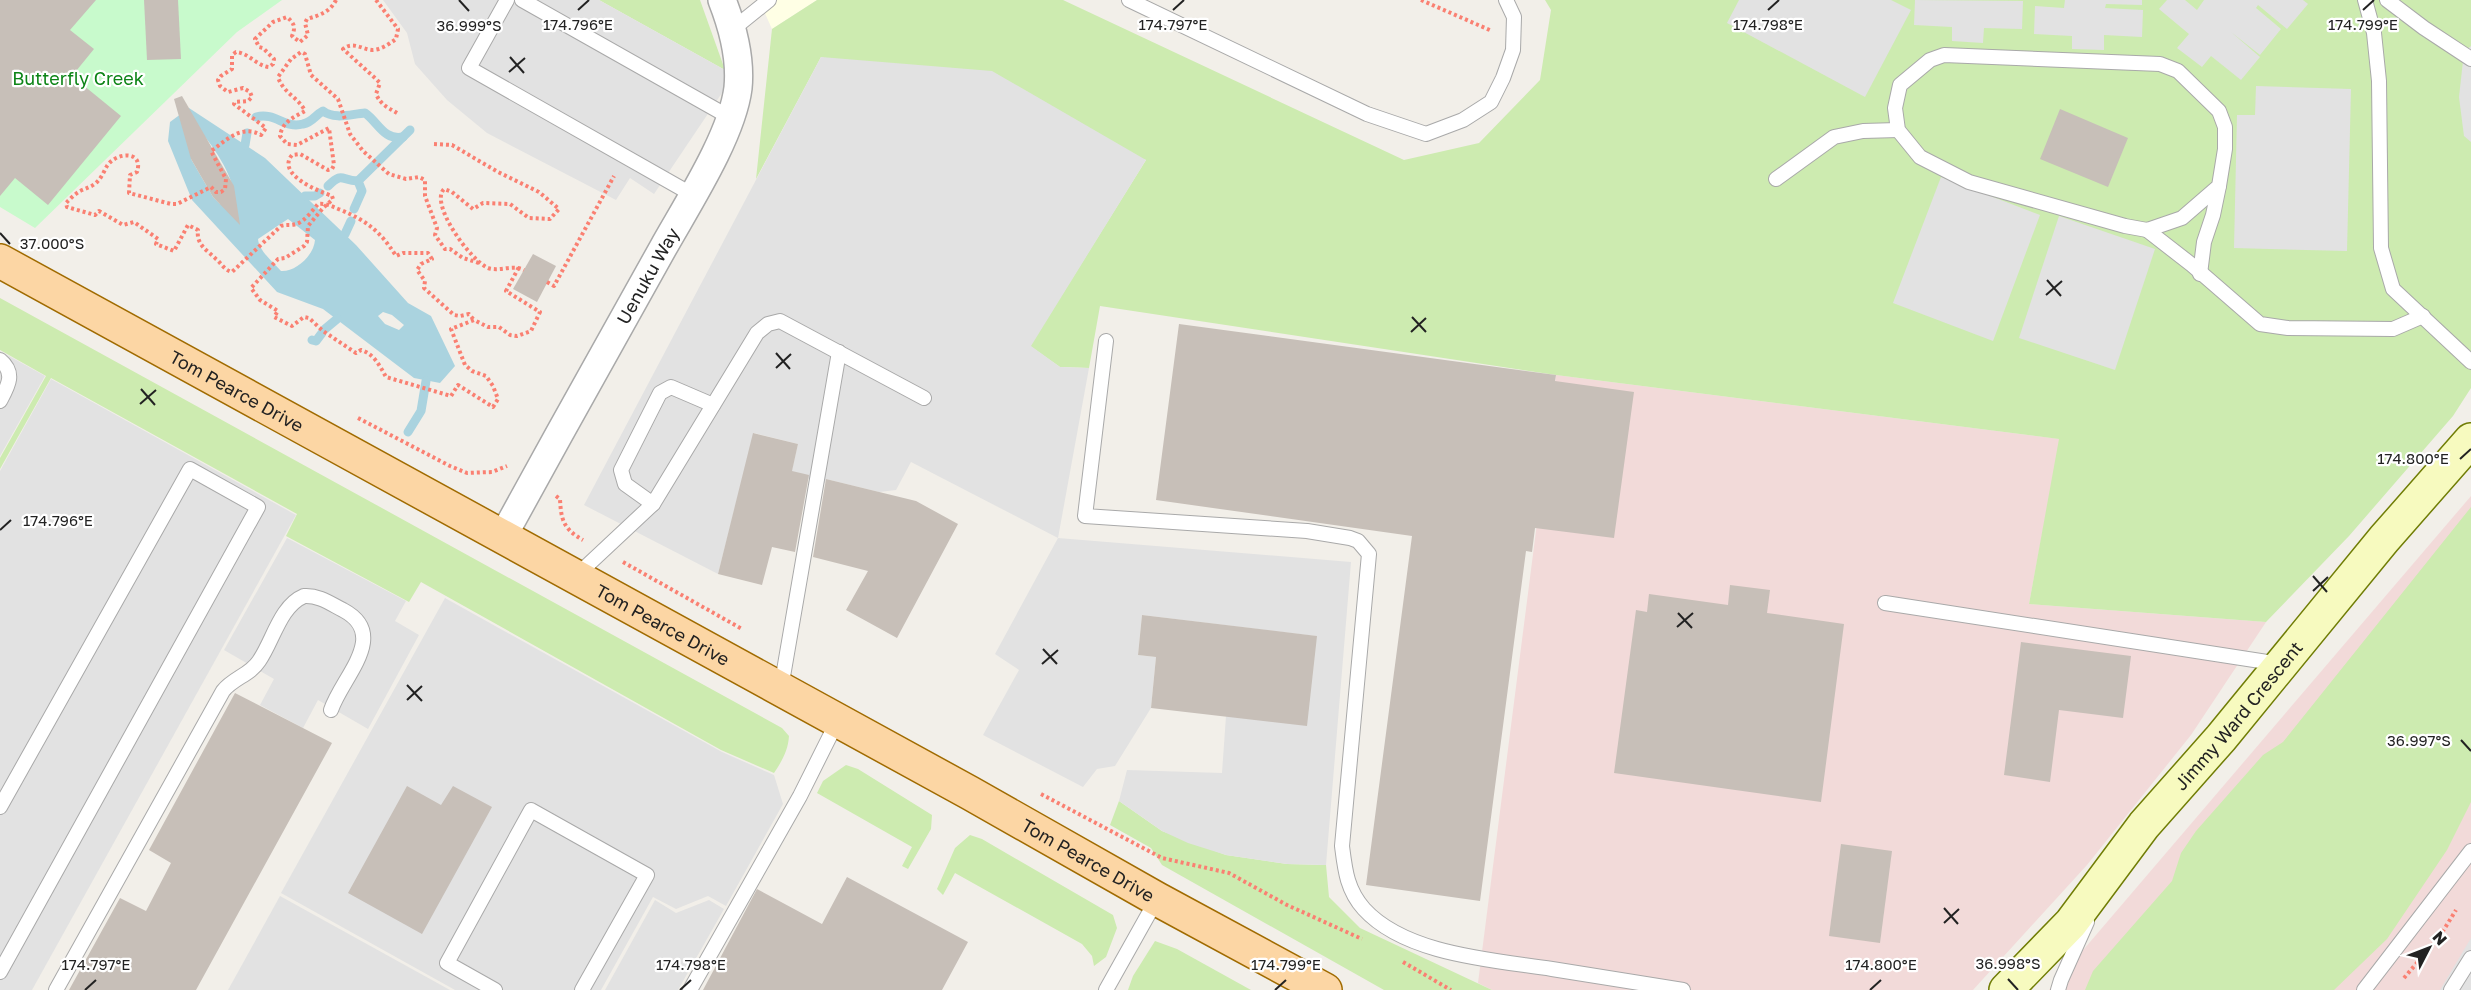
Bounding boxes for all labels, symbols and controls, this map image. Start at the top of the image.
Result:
text: 174.796°E [543,15,613,33]
text: 174.797°E [1139,15,1207,33]
text: 174.798°E [1733,15,1803,33]
text: 174.799°E [2328,15,2398,33]
text: 36.999°S [436,16,502,34]
park label: Butterfly Creek [12,67,144,89]
street label: Uenuku Way [612,223,683,328]
text: 37.000°S [20,234,84,252]
street label: Tom Pearce Drive [166,345,307,436]
text: 174.800°E [2377,449,2449,467]
text: 174.796°E [23,511,93,529]
street label: Tom Pearce Drive [592,579,734,670]
street label: Jimmy Ward Crescent [2169,637,2307,794]
text: 36.997°S [2387,731,2451,749]
street label: Tom Pearce Drive [1018,814,1158,906]
north arrow [2399,918,2459,978]
text: N [2429,927,2452,949]
text: 36.998°S [1975,954,2041,972]
text: 174.797°E [62,955,130,973]
text: 174.798°E [656,955,726,973]
text: 174.799°E [1251,955,1321,973]
text: 174.800°E [1845,955,1917,973]

